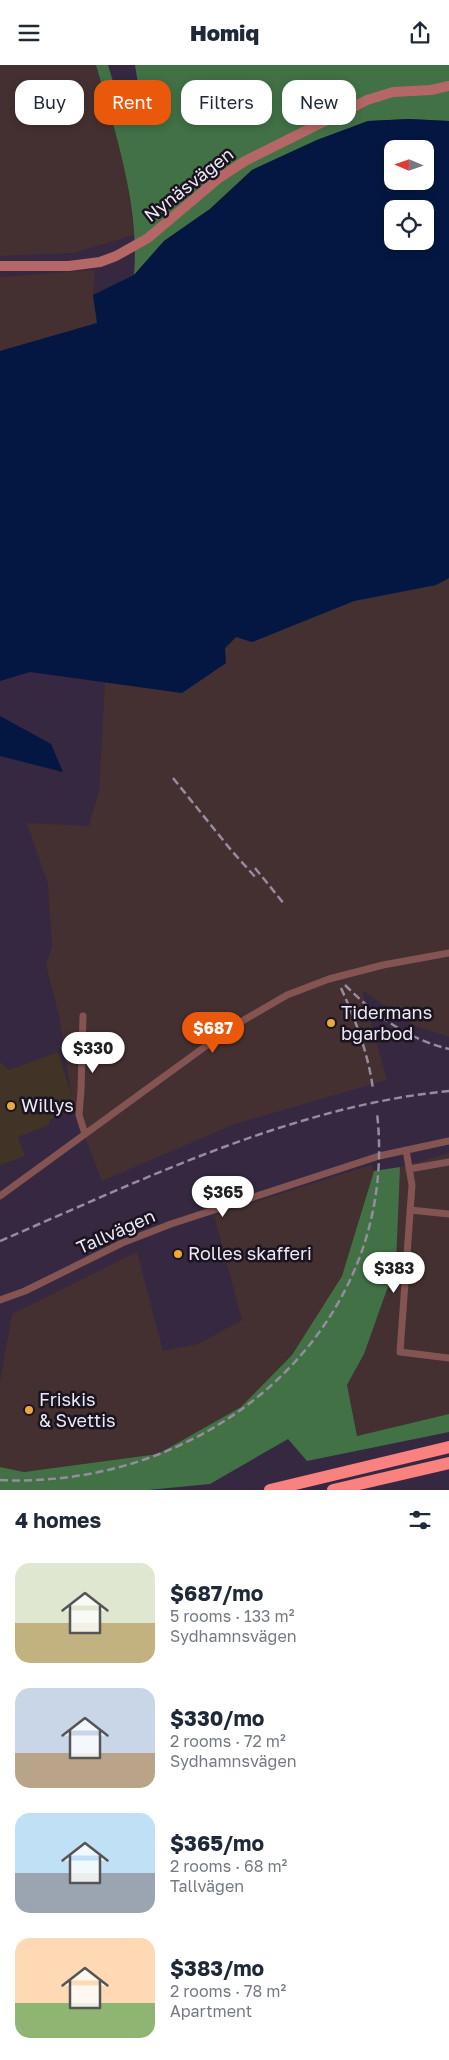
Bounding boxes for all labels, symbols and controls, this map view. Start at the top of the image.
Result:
icon: menu [15,19,43,47]
text: Homiq [190,19,259,46]
icon: share [406,19,434,47]
chip: Buy [15,80,84,125]
chip: Rent [94,80,171,125]
chip: Filters [181,80,272,125]
chip: New [282,80,356,125]
north arrow [384,140,434,190]
map controls [384,140,434,250]
street label: Nynäsvägen [139,143,237,226]
button: locate [384,200,434,250]
place label: Tidermans bgarbod [341,1001,432,1044]
pin: $687 [183,1011,243,1054]
marker: Tidermans bgarbod [325,1017,337,1029]
text: $687 [193,1018,233,1038]
pin: $330 [63,1031,123,1074]
text: $330 [73,1038,113,1058]
place label: Willys [21,1094,74,1116]
marker: Willys [5,1100,17,1112]
pin: $365 [193,1175,253,1218]
text: $365 [203,1182,243,1202]
street label: Tallvägen [73,1204,158,1258]
place label: Rolles skafferi [188,1242,312,1264]
marker: Rolles skafferi [172,1248,184,1260]
pin: $383 [364,1251,424,1294]
text: $383 [374,1258,414,1278]
place label: Friskis & Svettis [39,1388,116,1431]
marker: Friskis & Svettis [23,1404,35,1416]
icon: filters [406,1506,434,1534]
text: 4 homes [15,1507,101,1533]
text: $687/mo [170,1580,263,1606]
icon: home [55,1583,115,1643]
text: 5 rooms · 133 m² [170,1606,294,1626]
text: Sydhamnsvägen [170,1626,297,1646]
text: $330/mo [170,1705,264,1731]
icon: home [55,1708,115,1768]
text: 2 rooms · 72 m² [170,1731,286,1751]
text: Sydhamnsvägen [170,1751,297,1771]
text: $365/mo [170,1830,264,1856]
icon: home [55,1833,115,1893]
text: 2 rooms · 68 m² [170,1856,287,1876]
text: Tallvägen [170,1876,244,1896]
text: $383/mo [170,1955,264,1981]
icon: home [55,1958,115,2018]
text: 2 rooms · 78 m² [170,1981,286,2001]
text: Apartment [170,2001,252,2021]

